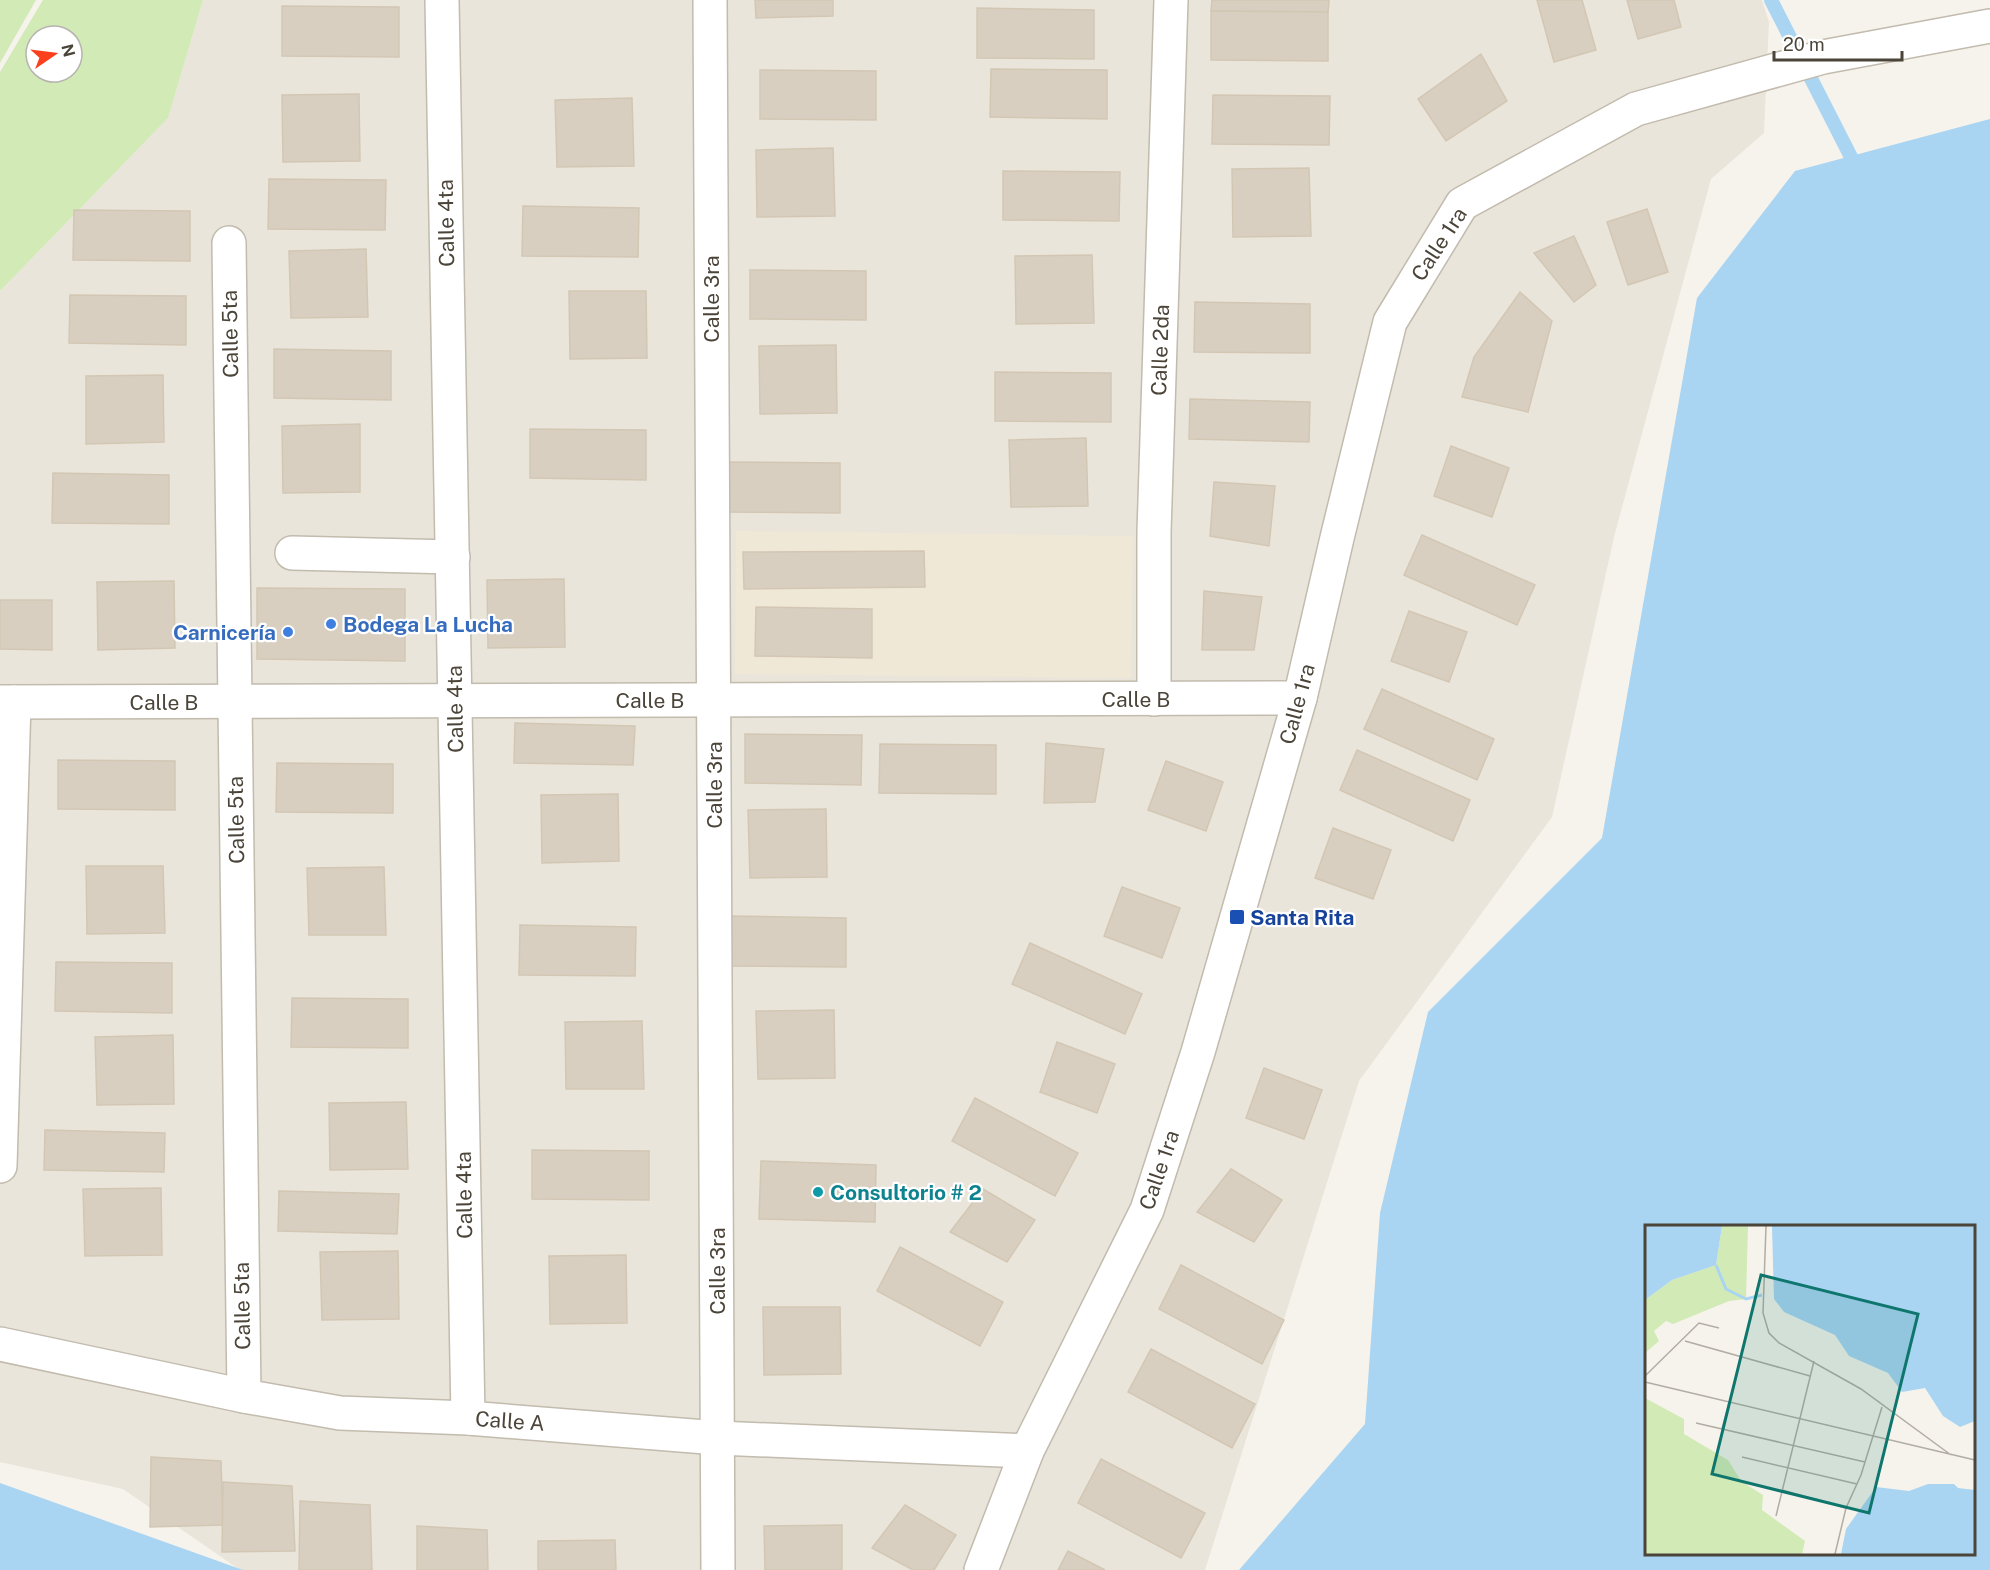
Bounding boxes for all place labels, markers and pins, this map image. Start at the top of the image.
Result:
place label: Bodega La Lucha [343,612,513,637]
marker: Bodega La Lucha [324,617,338,631]
place label: Carnicería [173,620,276,645]
marker: Carnicería [281,625,295,639]
place label: Santa Rita [1250,905,1354,930]
marker: Santa Rita [1228,908,1246,926]
place label: Consultorio # 2 [830,1180,982,1205]
marker: Consultorio # 2 [811,1185,825,1199]

